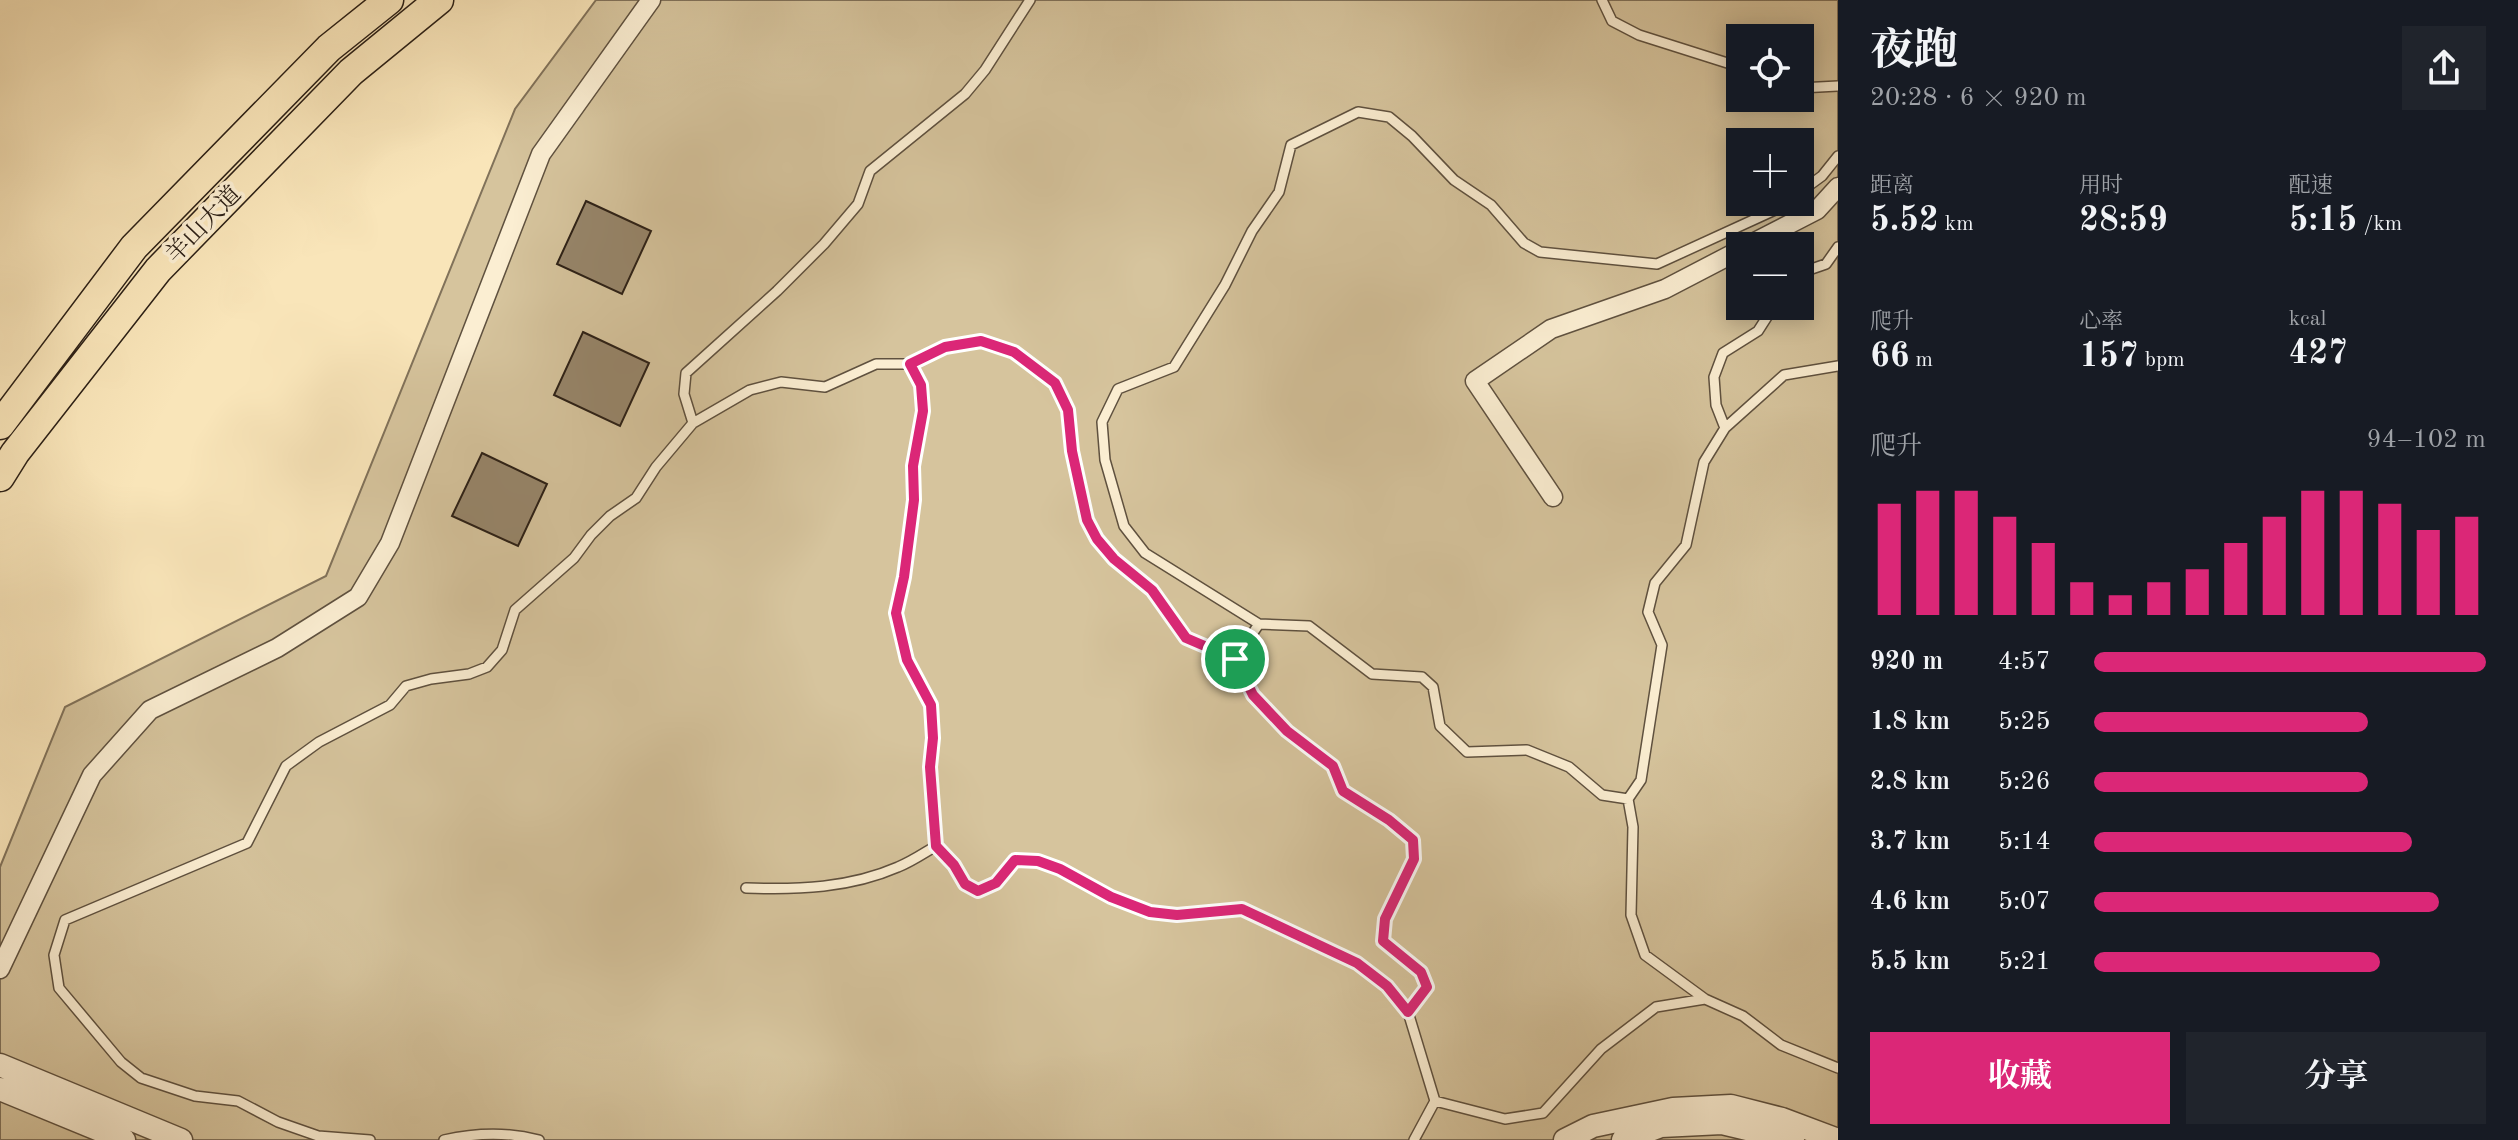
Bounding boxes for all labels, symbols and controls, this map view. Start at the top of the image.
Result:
map controls [1726,24,1814,320]
button: locate [1726,24,1814,112]
button: share [2402,26,2486,110]
text: 夜跑 [1870,30,1958,74]
text: 20:28 · 6 × 920 m [1870,85,2087,111]
button: + [1726,128,1814,216]
text: 距离 [1870,175,1914,197]
text: 用时 [2079,175,2123,197]
text: 配速 [2289,175,2333,197]
street label: 羊山大道 [160,180,246,268]
text: 5.52 [1870,204,1939,238]
text: 28:59 [2079,204,2168,238]
text: 5:15 [2289,204,2357,238]
text: km [1939,213,1974,235]
text: /km [2357,213,2402,235]
button: − [1726,232,1814,320]
text: kcal [2289,308,2327,330]
text: 爬升 [1870,311,1914,333]
text: 心率 [2079,311,2123,333]
text: 427 [2289,337,2348,371]
text: 66 [1870,340,1909,374]
text: 157 [2079,340,2139,374]
text: m [1909,349,1933,371]
text: bpm [2139,349,2185,371]
text: 94–102 m [2367,427,2486,453]
text: 爬升 [1870,434,1922,460]
pin [1201,625,1269,693]
icon: arrive [1213,637,1257,681]
text: 920 m [1870,649,1943,675]
text: 4:57 [1998,649,2051,675]
text: 1.8 km [1870,709,1950,735]
text: 5:25 [1998,709,2051,735]
text: 2.8 km [1870,769,1950,795]
text: 5:26 [1998,769,2051,795]
text: 3.7 km [1870,829,1950,855]
text: 5:14 [1998,829,2051,855]
text: 4.6 km [1870,889,1950,915]
text: 5:07 [1998,889,2051,915]
text: 5.5 km [1870,949,1950,975]
text: 5:21 [1998,949,2051,975]
button: 收藏 [1870,1032,2170,1124]
button: 分享 [2186,1032,2486,1124]

